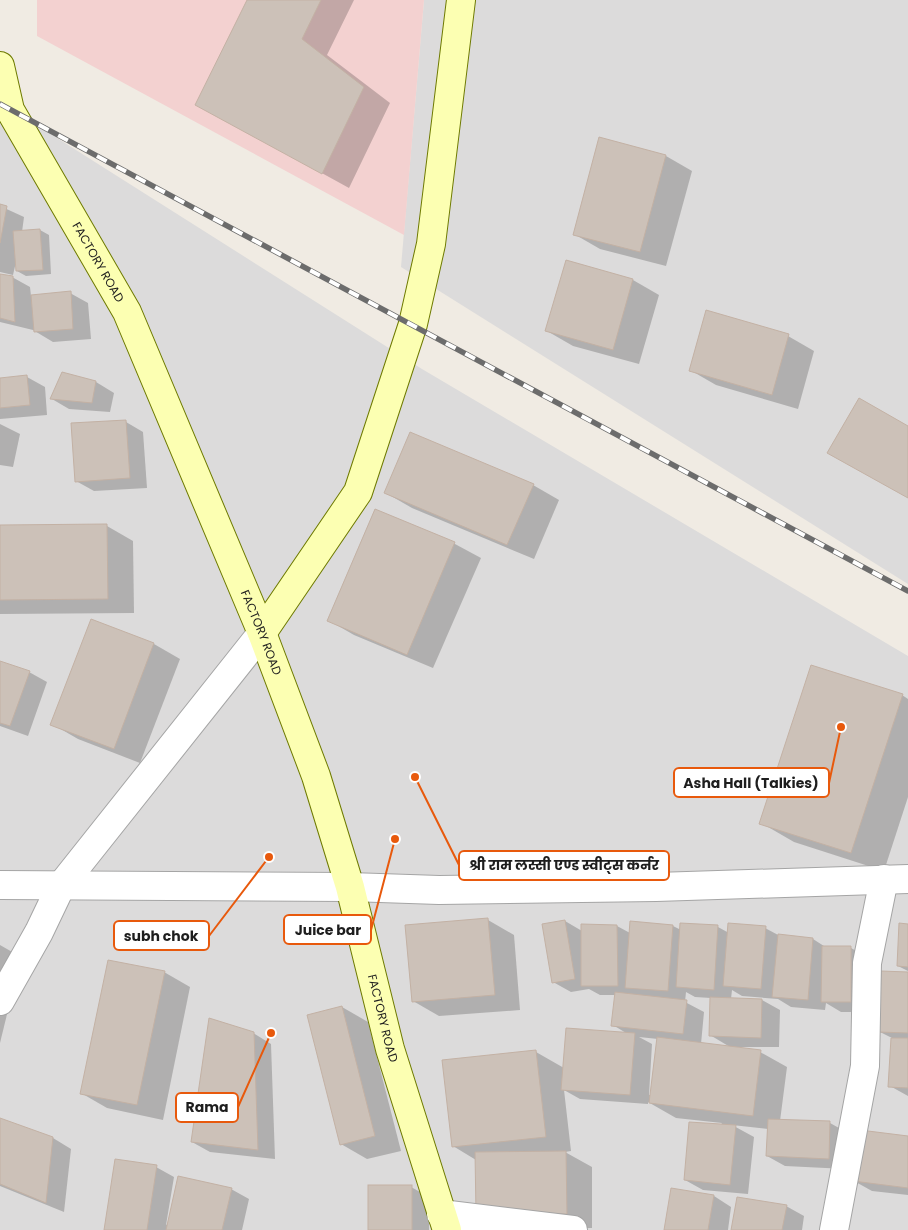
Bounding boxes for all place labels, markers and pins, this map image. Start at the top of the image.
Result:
callout: Asha Hall (Talkies) [674,768,829,797]
callout: श्री राम लस्सी एण्ड स्वीट्स कर्नर [459,851,669,880]
callout: Juice bar [284,915,371,944]
callout: subh chok [114,921,209,950]
callout: Rama [176,1093,238,1122]

